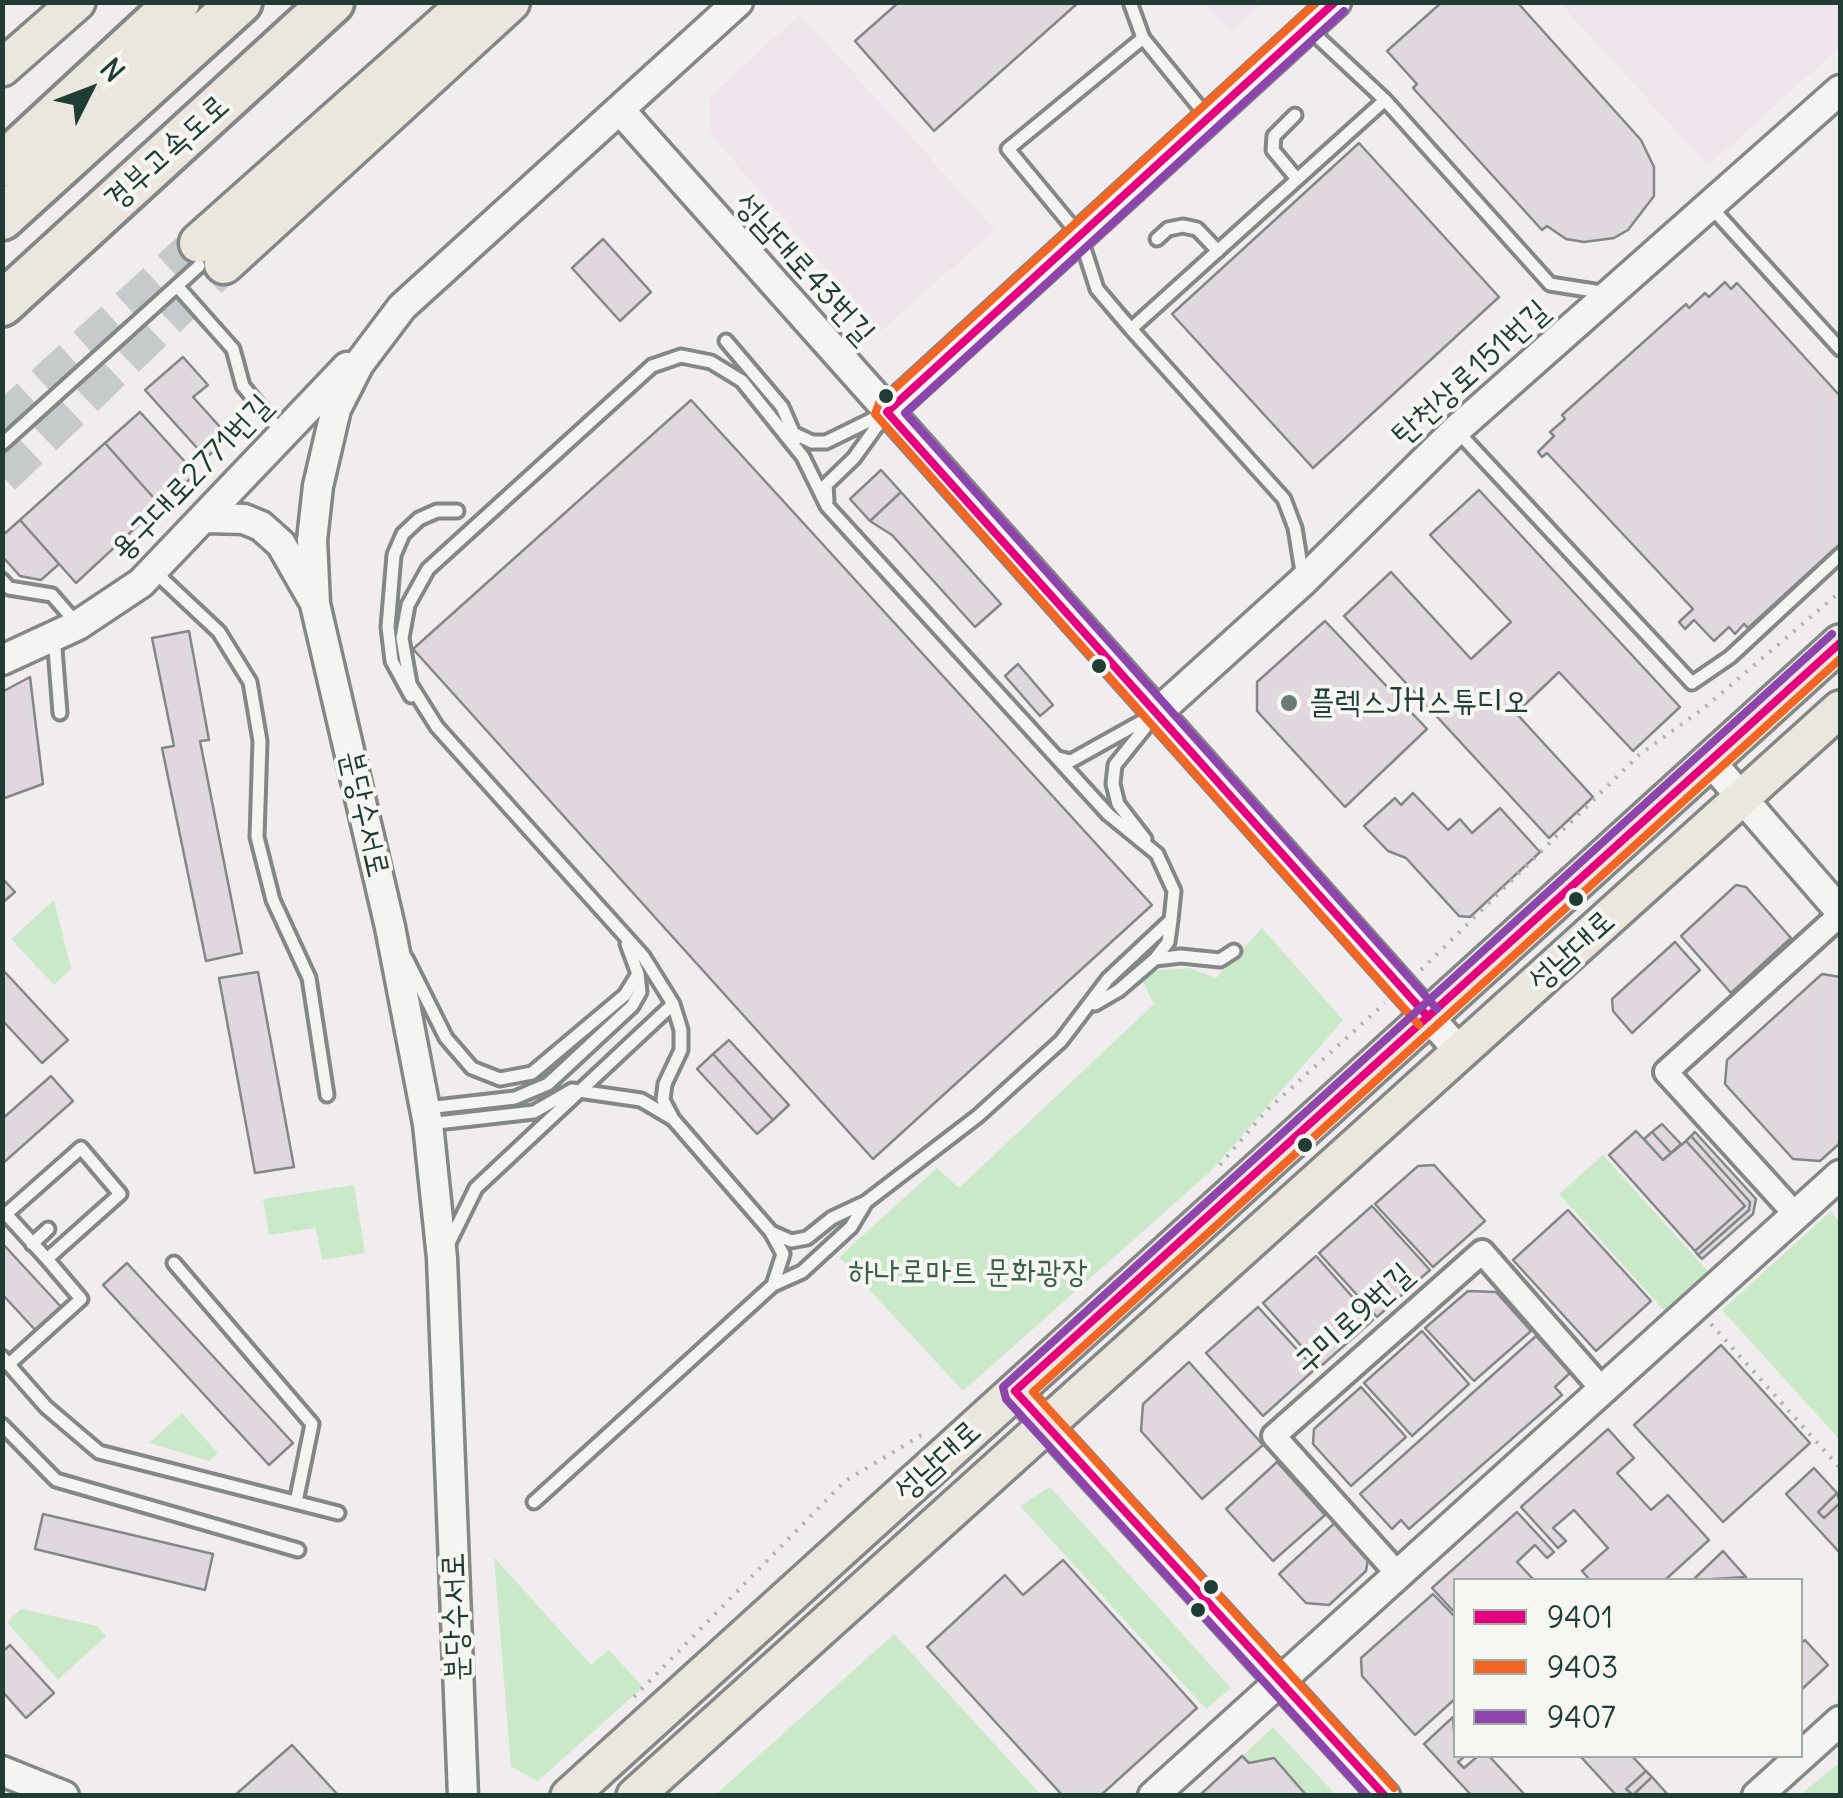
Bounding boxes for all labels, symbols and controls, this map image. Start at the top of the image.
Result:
north arrow [40,40,140,140]
text: N [92,51,132,89]
street label: 경부고속도로 [97,87,237,219]
street label: 성남대로43번길 [726,185,882,353]
street label: 탄천상로151번길 [1384,292,1558,454]
unlabelled marker [876,386,896,406]
street label: 용구대로2771번길 [103,387,281,569]
unlabelled marker [1089,656,1109,676]
place label: 플렉스JH스튜디오 [1309,684,1529,722]
marker: 플렉스JH스튜디오 [1278,692,1300,714]
street label: 분당수서로 [331,747,397,881]
unlabelled marker [1566,889,1586,909]
street label: 성남대로 [1521,902,1623,1000]
unlabelled marker [1295,1135,1315,1155]
park label: 하나로마트 문화광장 [848,1254,1088,1292]
street label: 구미로9번길 [1286,1256,1422,1382]
street label: 성남대로 [887,1412,989,1510]
street label: 분당수서로 [435,1552,477,1682]
unlabelled marker [1201,1577,1221,1597]
legend [1453,1578,1803,1758]
text: 9401 [1547,1598,1613,1636]
unlabelled marker [1188,1600,1208,1620]
text: 9403 [1547,1648,1618,1686]
text: 9407 [1547,1698,1616,1736]

